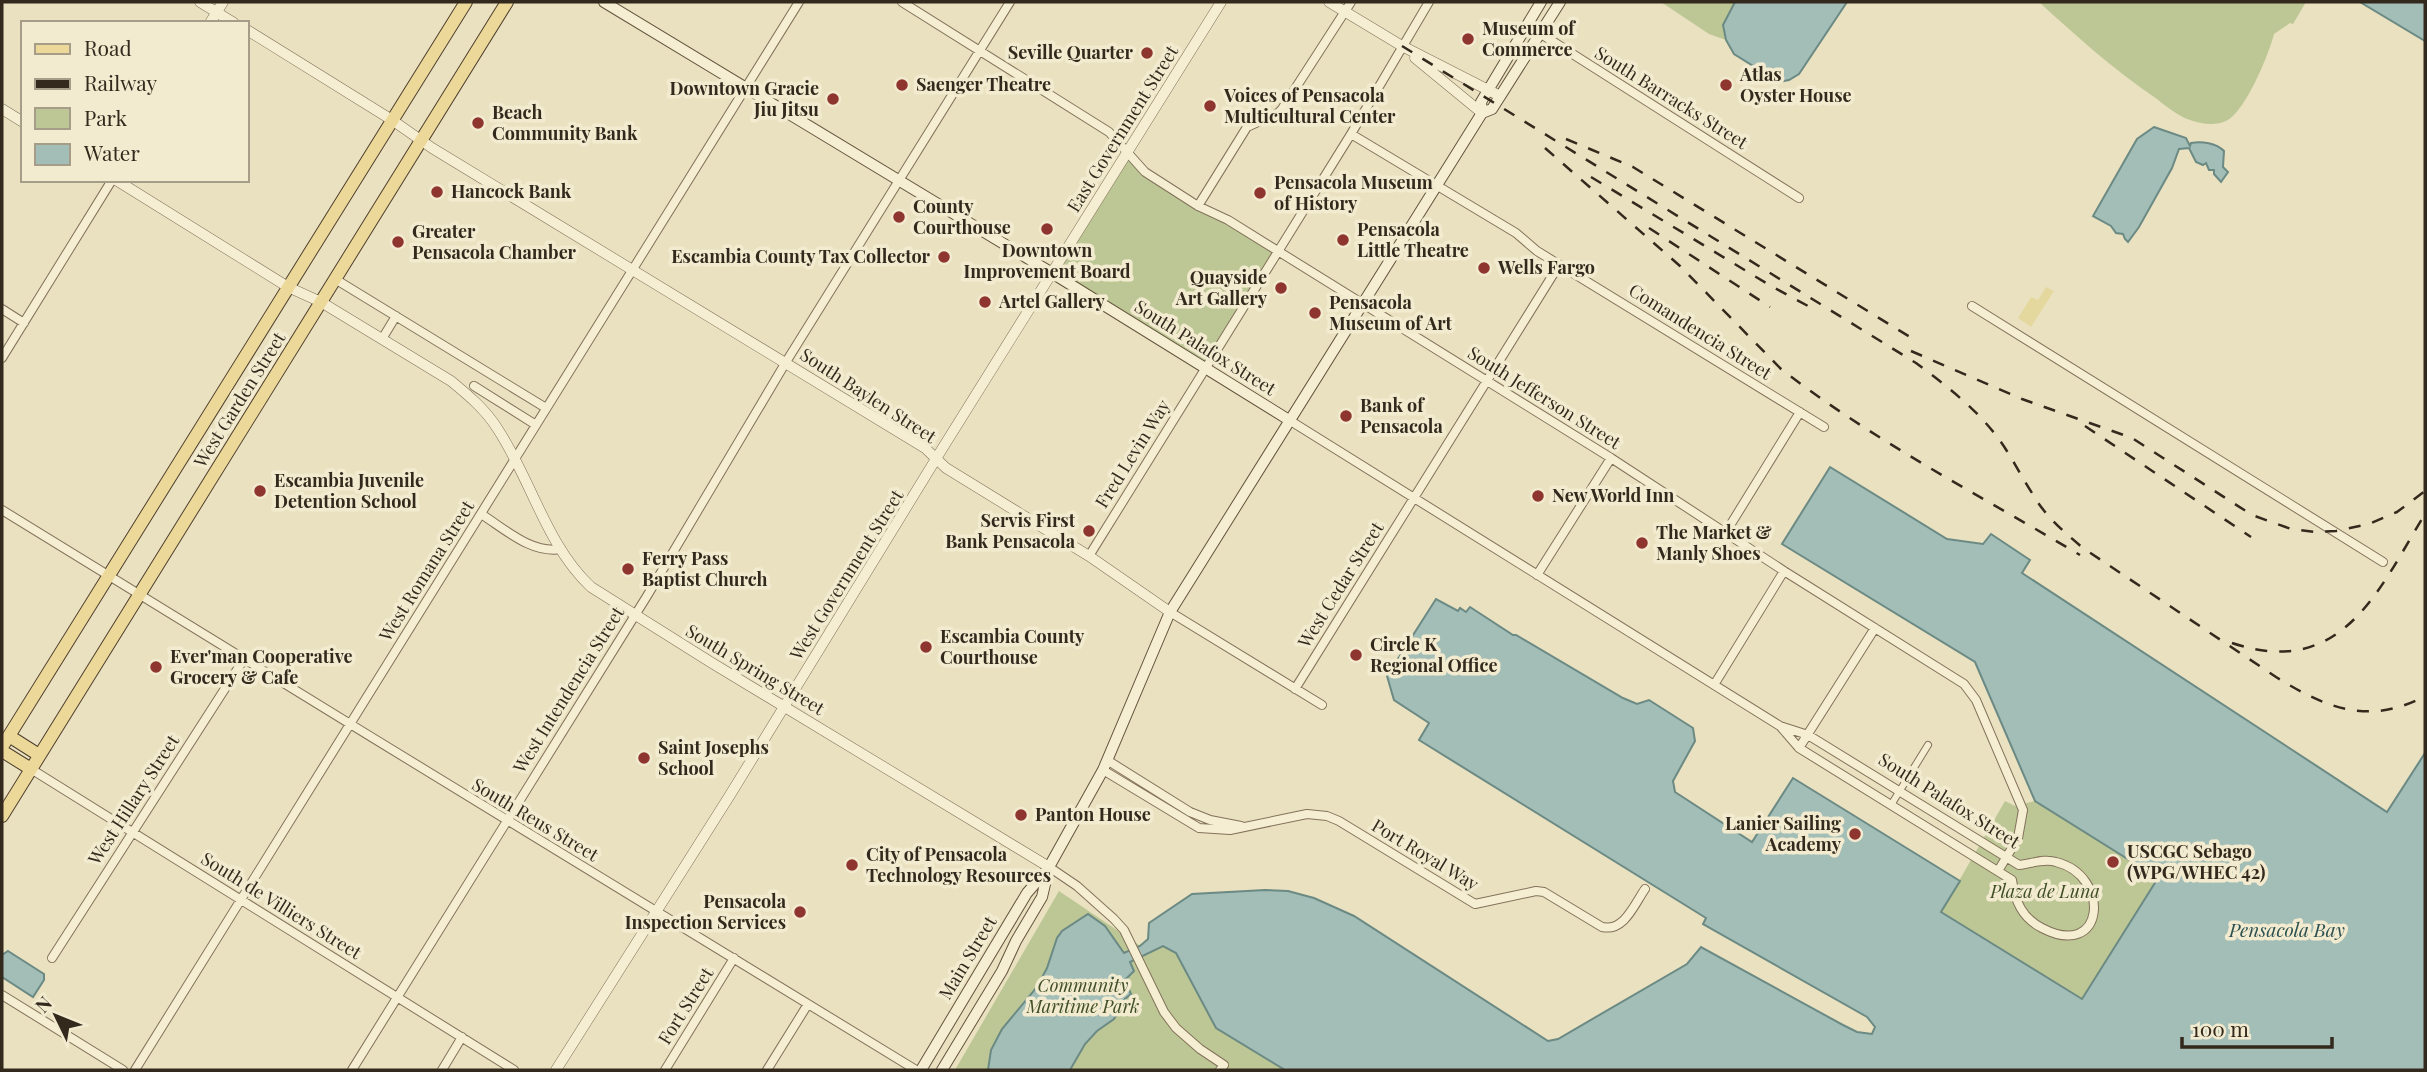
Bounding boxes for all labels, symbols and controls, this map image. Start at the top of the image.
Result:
place label: Museum of Commerce [1482,16,1576,61]
legend [21,21,248,182]
marker: Museum of Commerce [1460,31,1476,47]
text: Road [84,33,132,61]
place label: Seville Quarter [1008,40,1134,64]
street label: East Government Street [1061,40,1184,216]
street label: South Barracks Street [1590,40,1753,154]
marker: Seville Quarter [1139,45,1155,61]
place label: Atlas Oyster House [1739,62,1852,107]
text: Railway [84,68,158,96]
place label: Saenger Theatre [916,72,1051,96]
place label: Downtown Gracie Jiu Jitsu [670,76,819,121]
marker: Saenger Theatre [894,77,910,93]
marker: Atlas Oyster House [1718,77,1734,93]
place label: Voices of Pensacola Multicultural Center [1223,83,1396,128]
marker: Downtown Gracie Jiu Jitsu [825,91,841,107]
marker: Voices of Pensacola Multicultural Center [1202,98,1218,114]
place label: Beach Community Bank [492,100,638,145]
text: Park [84,103,128,131]
marker: Beach Community Bank [470,115,486,131]
text: Water [83,138,140,166]
place label: Pensacola Museum of History [1274,170,1434,215]
place label: Hancock Bank [451,179,572,203]
marker: Hancock Bank [429,184,445,200]
marker: Pensacola Museum of History [1252,185,1268,201]
place label: County Courthouse [913,194,1011,239]
marker: County Courthouse [891,209,907,225]
place label: Pensacola Little Theatre [1357,217,1469,262]
place label: Greater Pensacola Chamber [412,219,577,264]
marker: Downtown Improvement Board [1039,221,1055,237]
marker: Pensacola Little Theatre [1335,232,1351,248]
marker: Greater Pensacola Chamber [390,234,406,250]
place label: Downtown Improvement Board [963,238,1131,283]
place label: Escambia County Tax Collector [671,244,931,268]
marker: Escambia County Tax Collector [936,249,952,265]
place label: Wells Fargo [1497,255,1595,279]
marker: Wells Fargo [1476,260,1492,276]
place label: Quayside Art Gallery [1175,265,1268,310]
street label: Comandencia Street [1625,278,1777,385]
marker: Quayside Art Gallery [1273,280,1289,296]
place label: Artel Gallery [998,289,1106,313]
place label: Pensacola Museum of Art [1329,290,1453,335]
marker: Artel Gallery [977,294,993,310]
street label: South Palafox Street [1130,294,1281,401]
marker: Pensacola Museum of Art [1307,305,1323,321]
street label: West Garden Street [187,327,291,472]
street label: South Jefferson Street [1463,340,1626,454]
street label: South Baylen Street [796,342,942,449]
place label: Bank of Pensacola [1360,393,1443,438]
street label: Fred Levin Way [1089,395,1175,512]
marker: Bank of Pensacola [1338,408,1354,424]
place label: Escambia Juvenile Detention School [274,468,424,513]
marker: Escambia Juvenile Detention School [252,483,268,499]
place label: New World Inn [1552,483,1674,507]
street label: West Government Street [783,484,909,665]
marker: New World Inn [1530,488,1546,504]
street label: West Romana Street [373,495,479,646]
place label: Servis First Bank Pensacola [945,508,1076,553]
street label: West Cedar Street [1291,516,1389,653]
place label: The Market & Manly Shoes [1656,520,1772,565]
marker: Servis First Bank Pensacola [1081,523,1097,539]
marker: The Market & Manly Shoes [1634,535,1650,551]
place label: Ferry Pass Baptist Church [642,546,768,591]
marker: Ferry Pass Baptist Church [620,561,636,577]
street label: West Intendencia Street [507,601,629,778]
street label: South Spring Street [682,618,830,720]
place label: Escambia County Courthouse [940,624,1085,669]
place label: Circle K Regional Office [1370,632,1498,677]
marker: Escambia County Courthouse [918,639,934,655]
place label: Ever'man Cooperative Grocery & Cafe [170,644,353,689]
marker: Circle K Regional Office [1348,647,1364,663]
marker: Ever'man Cooperative Grocery & Cafe [148,659,164,675]
street label: West Hillary Street [82,729,185,870]
place label: Saint Josephs School [658,735,769,780]
street label: South Palafox Street [1874,747,2025,854]
marker: Saint Josephs School [636,750,652,766]
street label: South Reus Street [468,772,604,867]
place label: Panton House [1035,802,1151,826]
marker: Panton House [1013,807,1029,823]
place label: Lanier Sailing Academy [1725,811,1842,856]
street label: Port Royal Way [1368,813,1483,895]
marker: Lanier Sailing Academy [1847,826,1863,842]
place label: USCGC Sebago (WPG/WHEC 42) [2127,839,2266,884]
place label: City of Pensacola Technology Resources [866,842,1051,887]
street label: South de Villiers Street [197,846,367,965]
marker: USCGC Sebago (WPG/WHEC 42) [2105,854,2121,870]
marker: City of Pensacola Technology Resources [844,857,860,873]
park label: Plaza de Luna [1989,879,2100,903]
place label: Pensacola Inspection Services [625,889,787,934]
marker: Pensacola Inspection Services [792,904,808,920]
street label: Main Street [933,911,1002,1004]
water label: Pensacola Bay [2228,916,2345,942]
street label: Fort Street [652,962,719,1049]
park label: Community Maritime Park [1026,973,1139,1018]
north arrow [21,981,91,1051]
text: N [29,990,57,1018]
scale bar [2182,1006,2332,1050]
text: 100 m [2192,1014,2249,1042]

